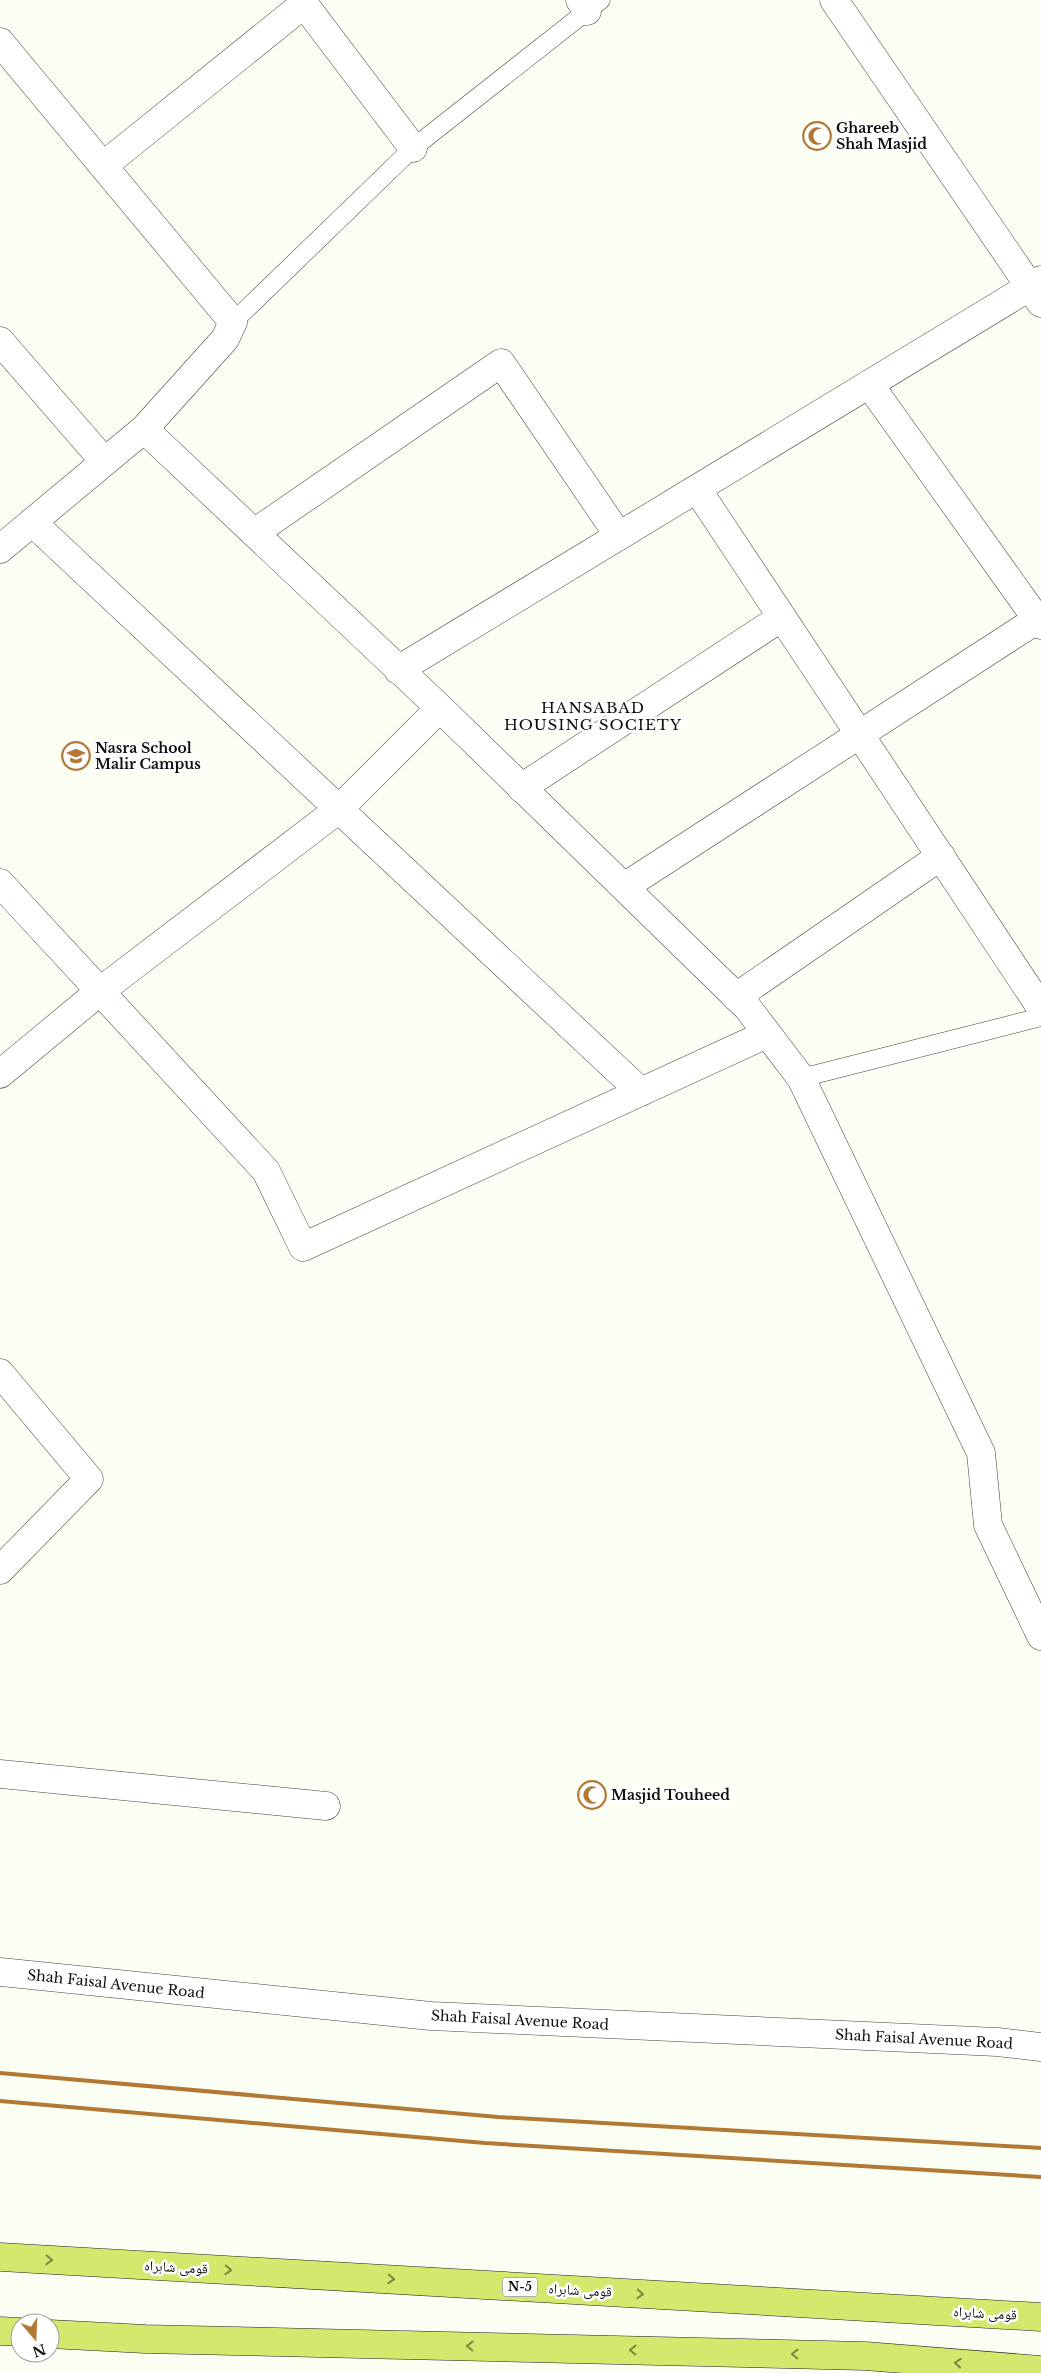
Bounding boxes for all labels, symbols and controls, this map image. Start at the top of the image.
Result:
place label: Ghareeb Shah Masjid [836,119,927,153]
mosque icon: Ghareeb Shah Masjid [802,121,832,151]
district label: HANSABAD HOUSING SOCIETY [504,698,682,734]
place label: Nasra School Malir Campus [95,739,201,773]
school or university icon: Nasra School Malir Campus [61,741,91,771]
mosque icon: Masjid Touheed [577,1780,607,1810]
place label: Masjid Touheed [611,1786,730,1804]
street label: Shah Faisal Avenue Road [26,1966,206,2002]
street label: Shah Faisal Avenue Road [431,2006,610,2034]
street label: Shah Faisal Avenue Road [835,2025,1014,2053]
one-way arrow [45,2254,53,2265]
street label: قومی شاہراہ [144,2256,208,2278]
one-way arrow [225,2265,233,2276]
one-way arrow [387,2274,395,2285]
road number: N-5 [502,2278,538,2296]
street label: قومی شاہراہ [548,2279,612,2301]
one-way arrow [636,2288,644,2299]
street label: قومی شاہراہ [953,2302,1017,2324]
north arrow [10,2313,60,2363]
text: N [30,2340,48,2361]
one-way arrow [466,2341,474,2352]
one-way arrow [629,2345,636,2355]
one-way arrow [791,2349,799,2359]
one-way arrow [953,2358,961,2369]

